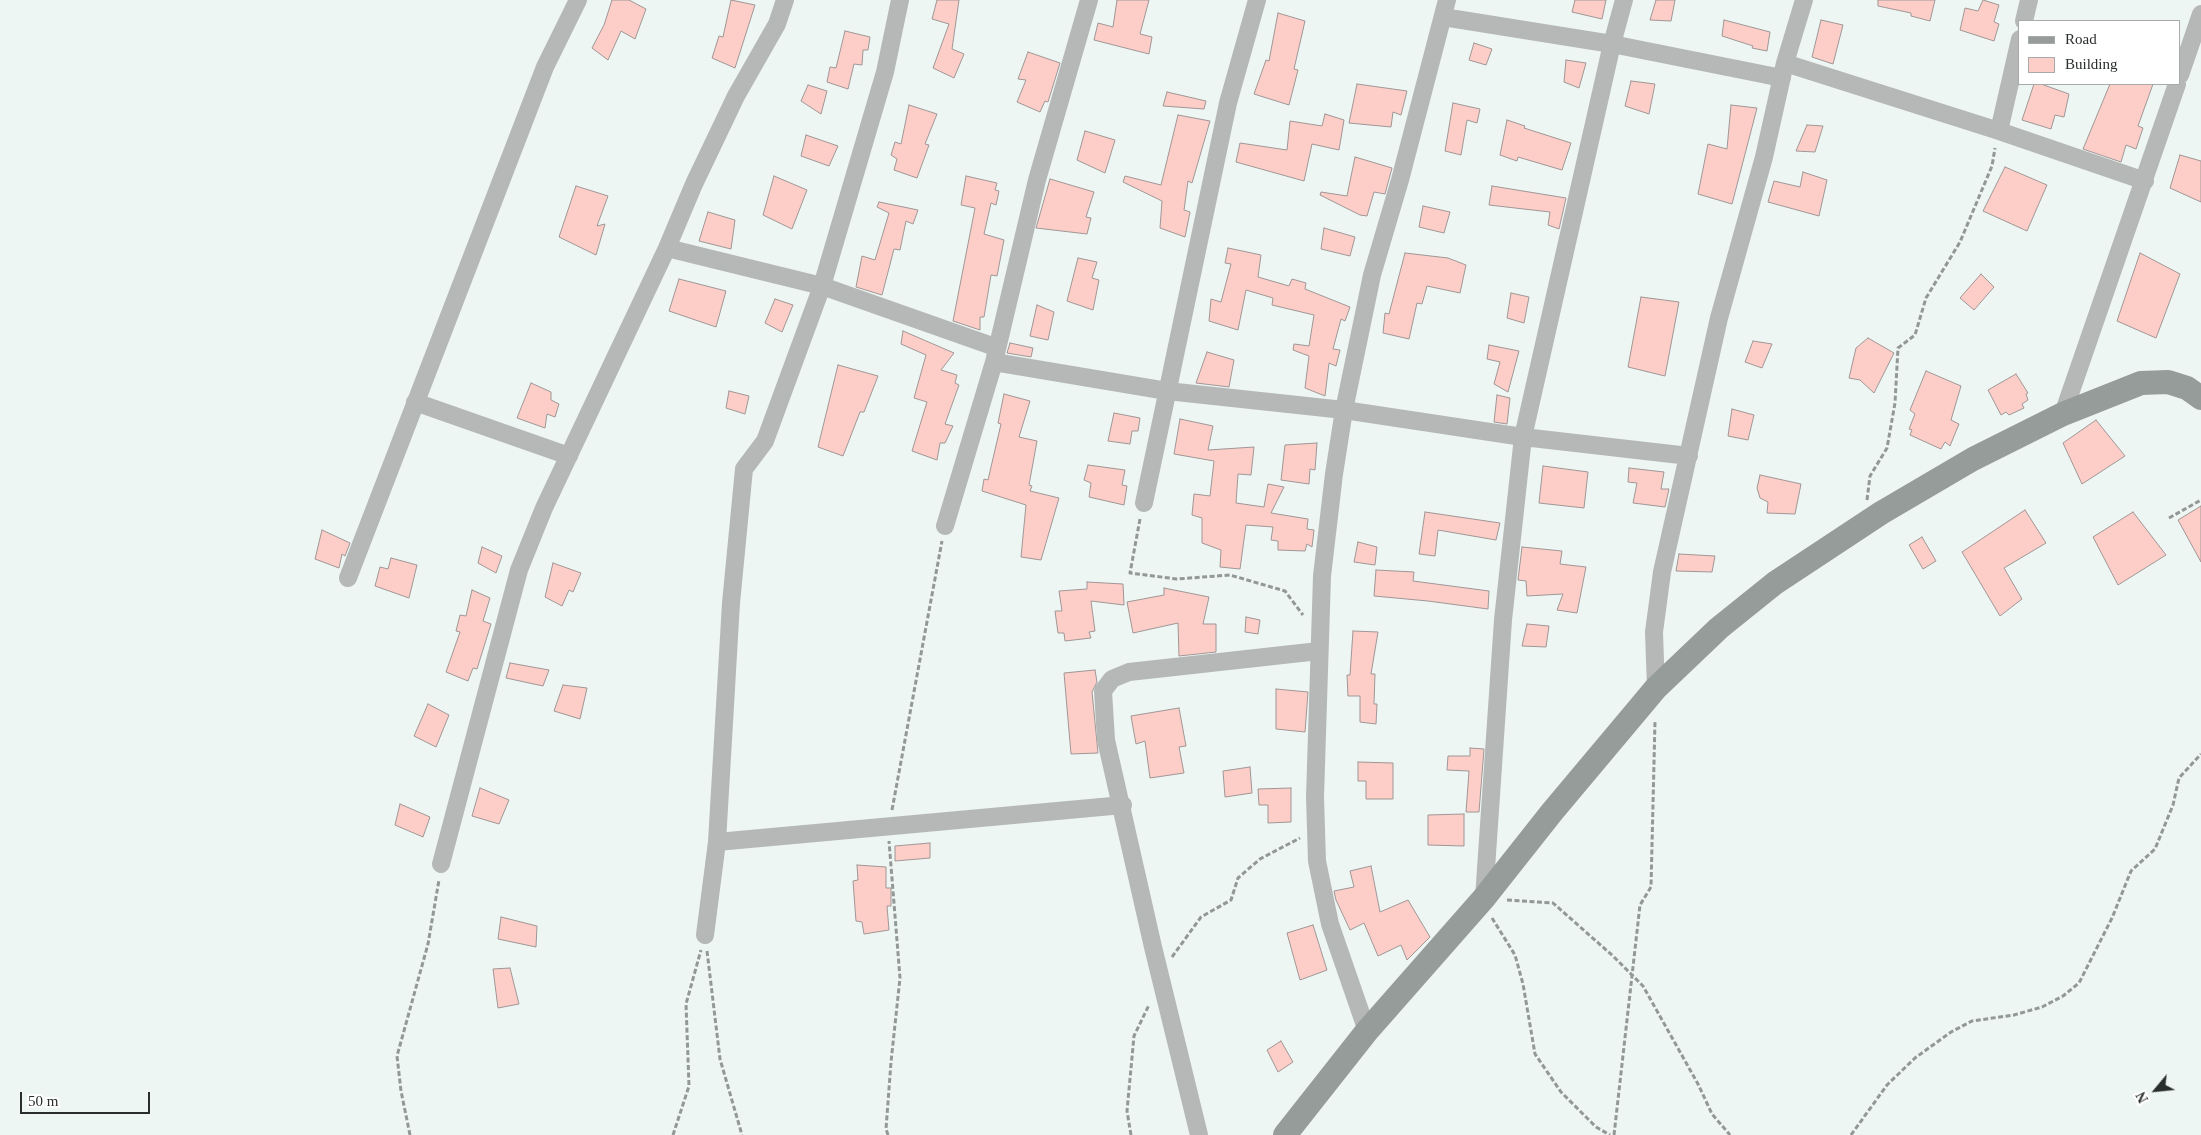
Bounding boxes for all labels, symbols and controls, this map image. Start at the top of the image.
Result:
legend [2018,20,2181,85]
text: Road [2065,31,2097,47]
text: Building [2065,56,2118,72]
north arrow [2131,1065,2181,1115]
scale bar [22,1082,152,1114]
text: N [2133,1089,2151,1105]
text: 50 m [28,1093,58,1109]

